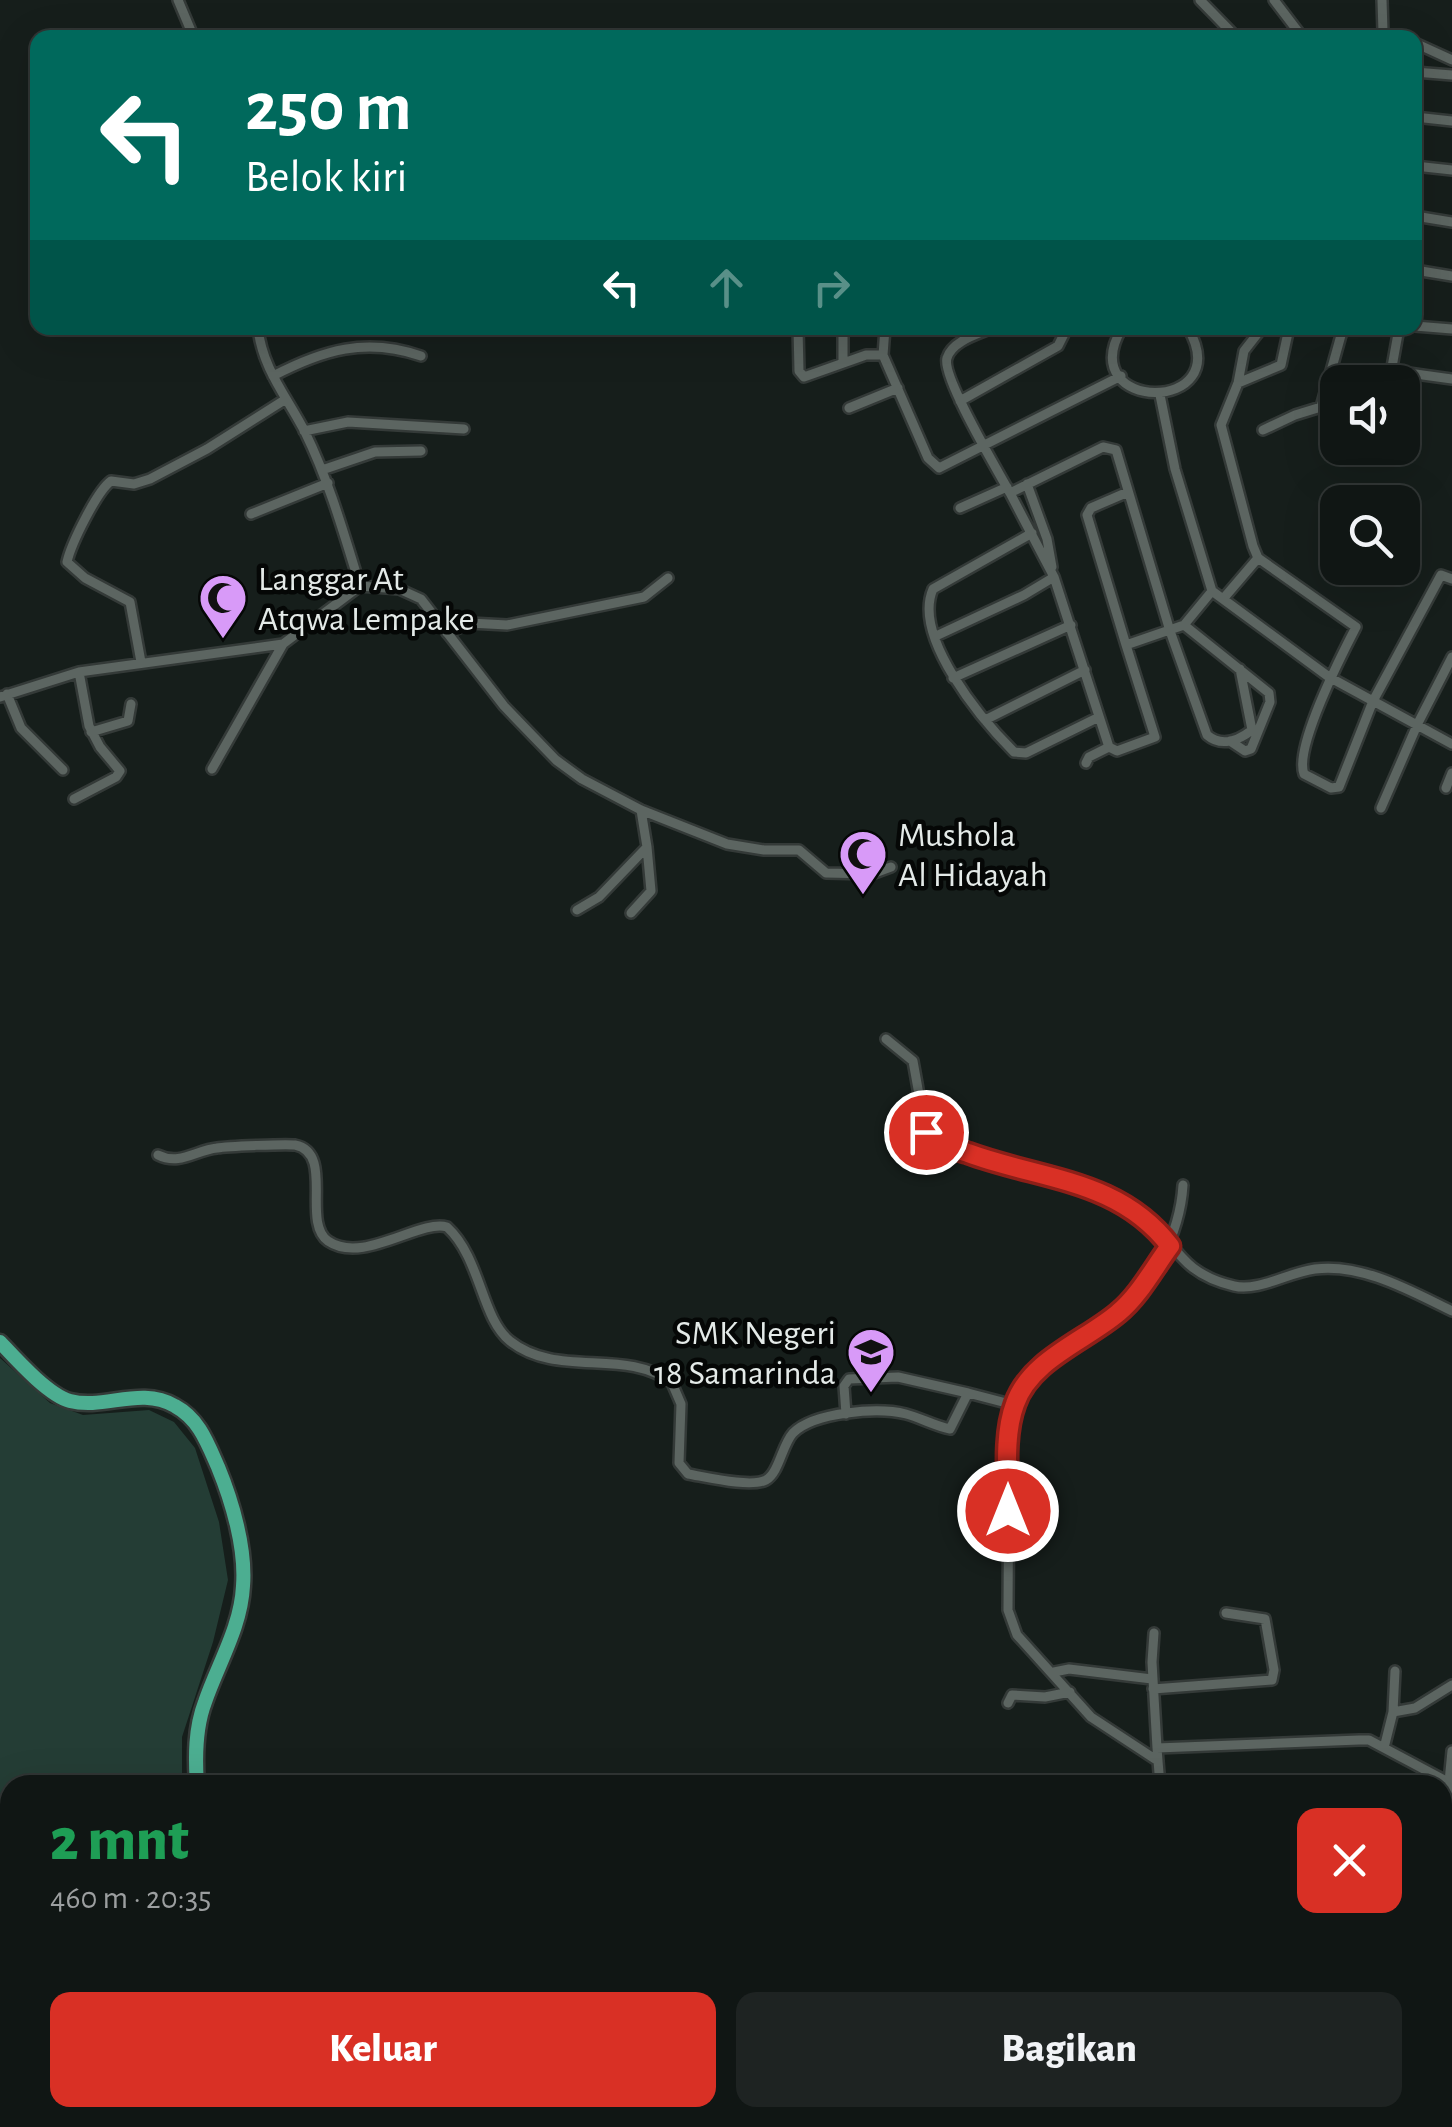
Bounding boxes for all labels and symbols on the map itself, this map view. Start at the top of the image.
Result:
place label: Langgar At Atqwa Lempake [258,562,475,637]
mosque icon: Langgar At Atqwa Lempake [197,572,249,640]
place label: Mushola Al Hidayah [898,818,1048,893]
mosque icon: Mushola Al Hidayah [837,828,889,896]
pin [884,1090,969,1175]
place label: SMK Negeri 18 Samarinda [654,1316,836,1391]
school or university icon: SMK Negeri 18 Samarinda [845,1326,897,1394]
position arrow [956,1459,1060,1563]

